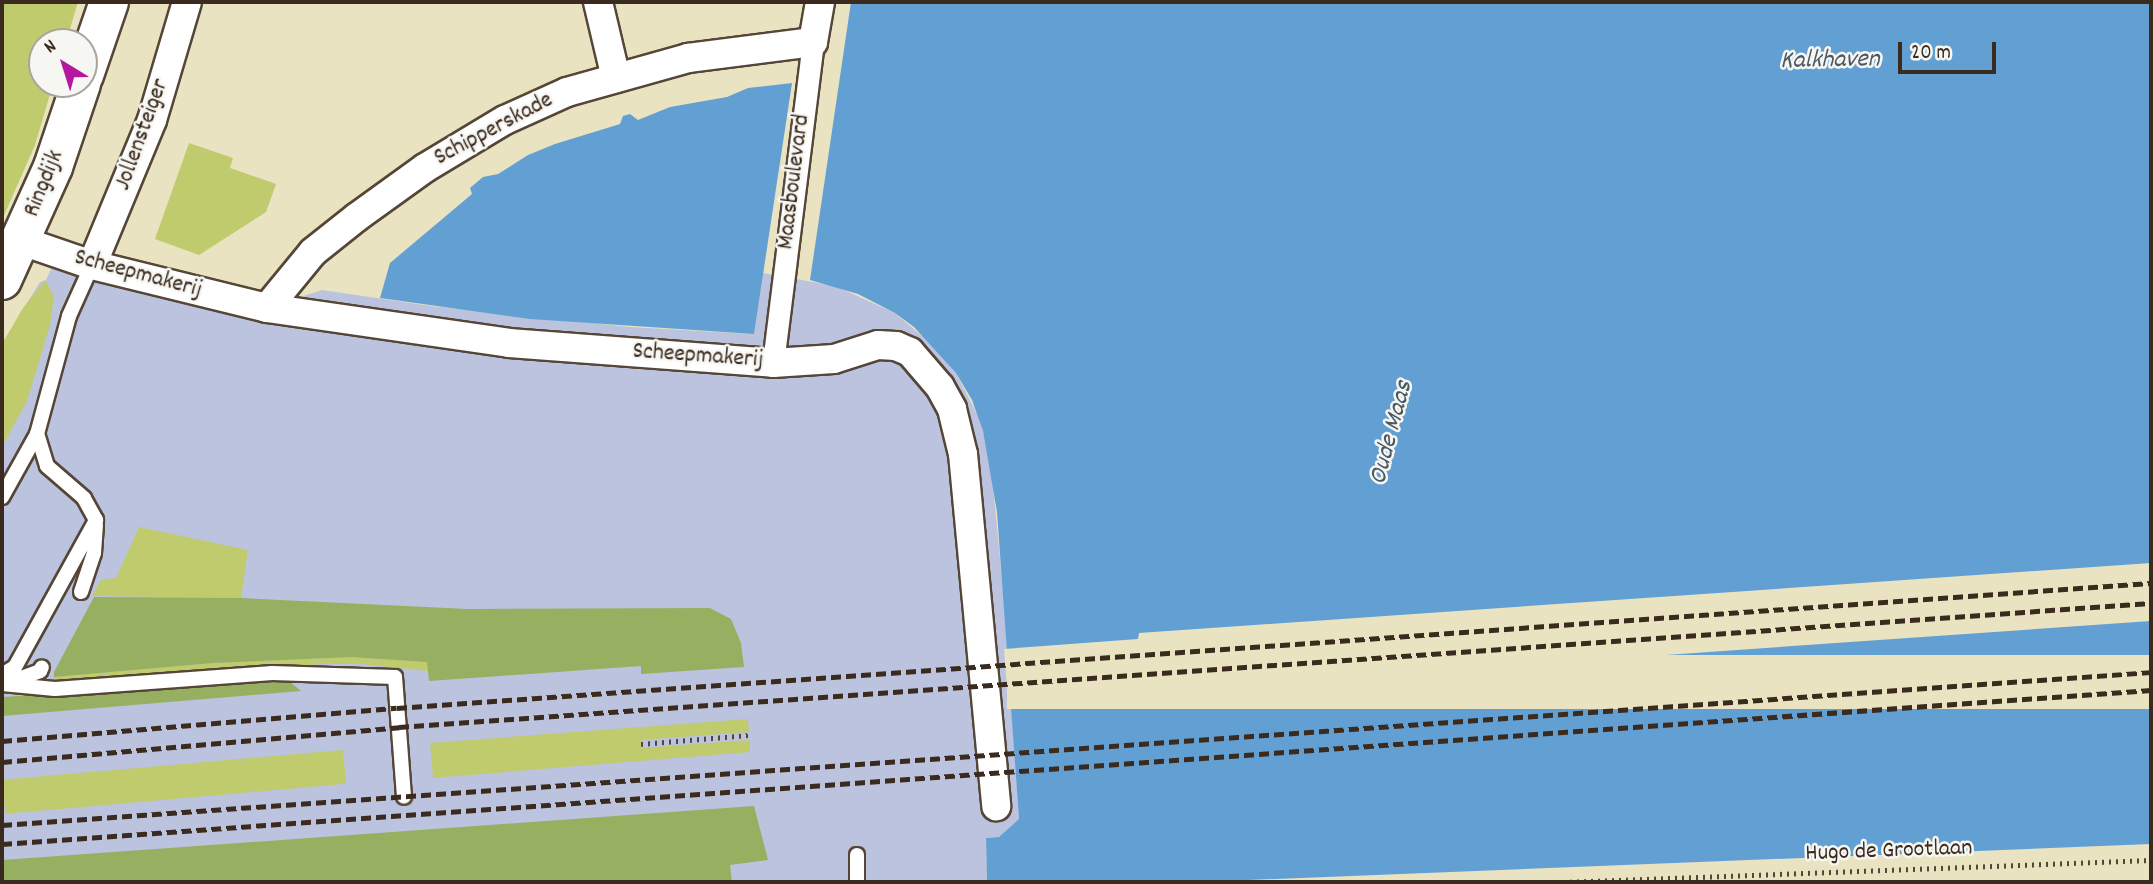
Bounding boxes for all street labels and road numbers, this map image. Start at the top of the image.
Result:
street label: Jollensteiger [110,75,176,195]
street label: Schipperskade [430,87,558,173]
street label: Maasboulevard [772,113,818,251]
street label: Ringdijk [19,146,71,222]
street label: Scheepmakerij [71,244,205,306]
street label: Scheepmakerij [632,338,764,376]
street label: Hugo de Grootlaan [1805,835,1973,869]

